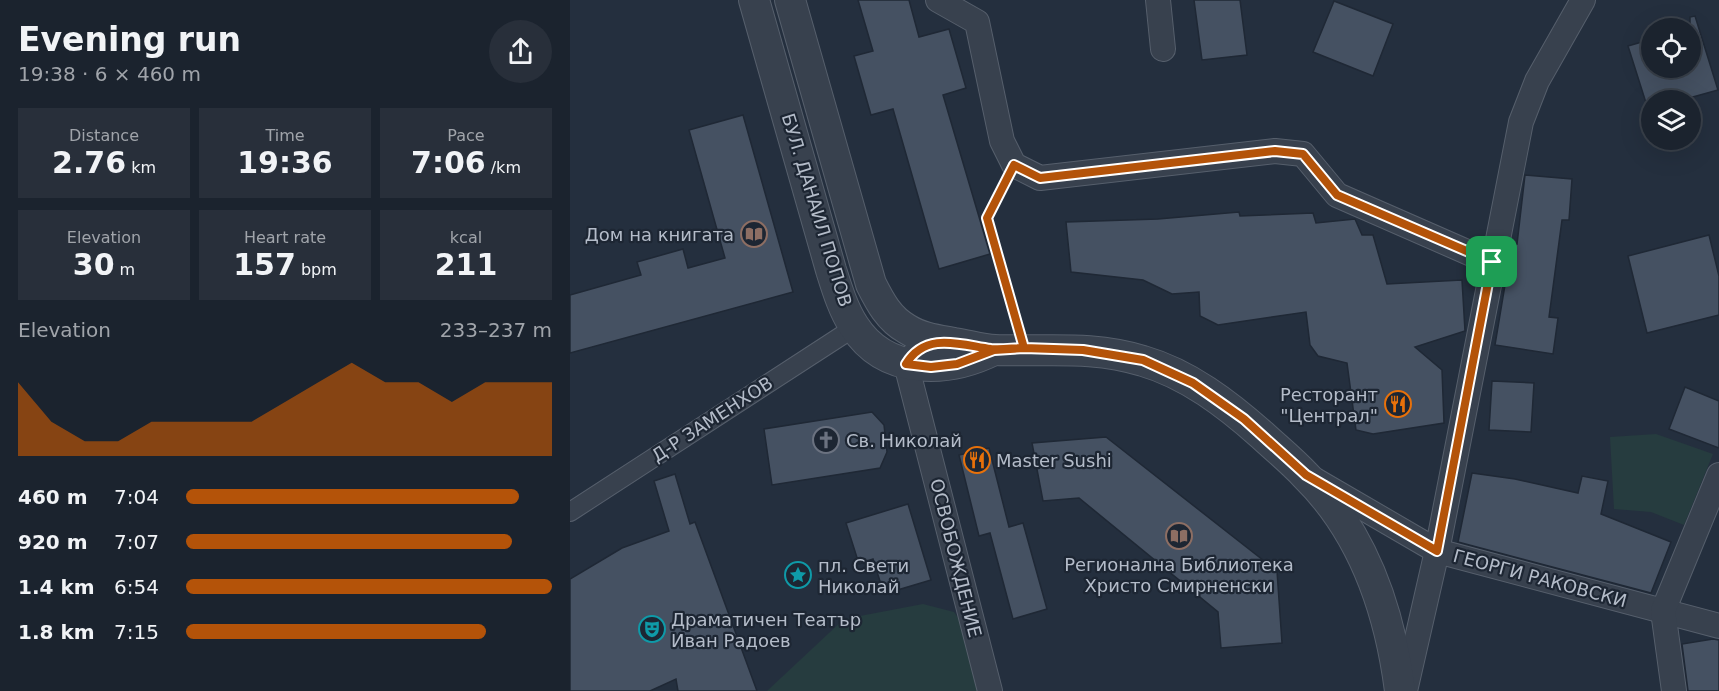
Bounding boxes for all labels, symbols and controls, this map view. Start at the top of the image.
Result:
map controls [1641,18,1701,150]
button: locate [1641,18,1701,78]
text: Evening run [18,20,241,59]
button: share [489,20,552,83]
text: 19:38 · 6 × 460 m [18,62,201,86]
button: layers [1641,90,1701,150]
street label: БУЛ. ДАНАИЛ ПОПОВ [778,111,856,309]
text: Distance [69,126,139,145]
text: Time [265,126,305,145]
text: Pace [447,126,485,145]
text: 2.76 [52,145,126,180]
text: 19:36 [237,145,333,180]
text: 7:06 [411,145,486,180]
text: km [126,158,156,177]
text: /km [486,158,521,177]
library icon: Дом на книгата [739,219,769,249]
place label: Дом на книгата [585,224,734,245]
text: Elevation [67,228,141,247]
text: Heart rate [244,228,326,247]
text: kcal [450,228,482,247]
pin [1466,236,1517,287]
icon: arrive [1475,245,1508,278]
text: 30 [73,247,115,282]
text: 157 [233,247,296,282]
text: 211 [435,247,497,282]
text: m [115,260,135,279]
text: bpm [296,260,337,279]
text: Elevation [18,318,111,342]
text: 233–237 m [440,318,552,342]
street label: Д-Р ЗАМЕНХОВ [647,372,777,466]
place label: Ресторант "Централ" [1280,384,1378,426]
restaurant icon: Ресторант "Централ" [1383,389,1413,419]
church icon: Св. Николай [811,425,841,455]
place label: Св. Николай [846,430,962,451]
restaurant icon: Master Sushi [962,445,992,475]
place label: Master Sushi [996,450,1112,471]
street label: ОСВОБОЖДЕНИЕ [926,476,986,640]
text: 460 m [18,485,88,509]
text: 7:04 [114,485,159,509]
library icon: Регионална Библиотека Христо Смирненски [1164,521,1194,551]
text: 920 m [18,530,88,554]
text: 7:07 [114,530,159,554]
street label: ГЕОРГИ РАКОВСКИ [1451,545,1629,611]
place label: Регионална Библиотека Христо Смирненски [1064,554,1294,596]
place label: пл. Свети Николай [818,555,909,597]
place icon: пл. Свети Николай [783,560,813,590]
text: 1.4 km [18,575,95,599]
text: 6:54 [114,575,159,599]
place label: Драматичен Театър Иван Радоев [671,609,861,651]
theatre icon: Драматичен Театър Иван Радоев [637,614,667,644]
text: 1.8 km [18,620,95,644]
text: 7:15 [114,620,159,644]

